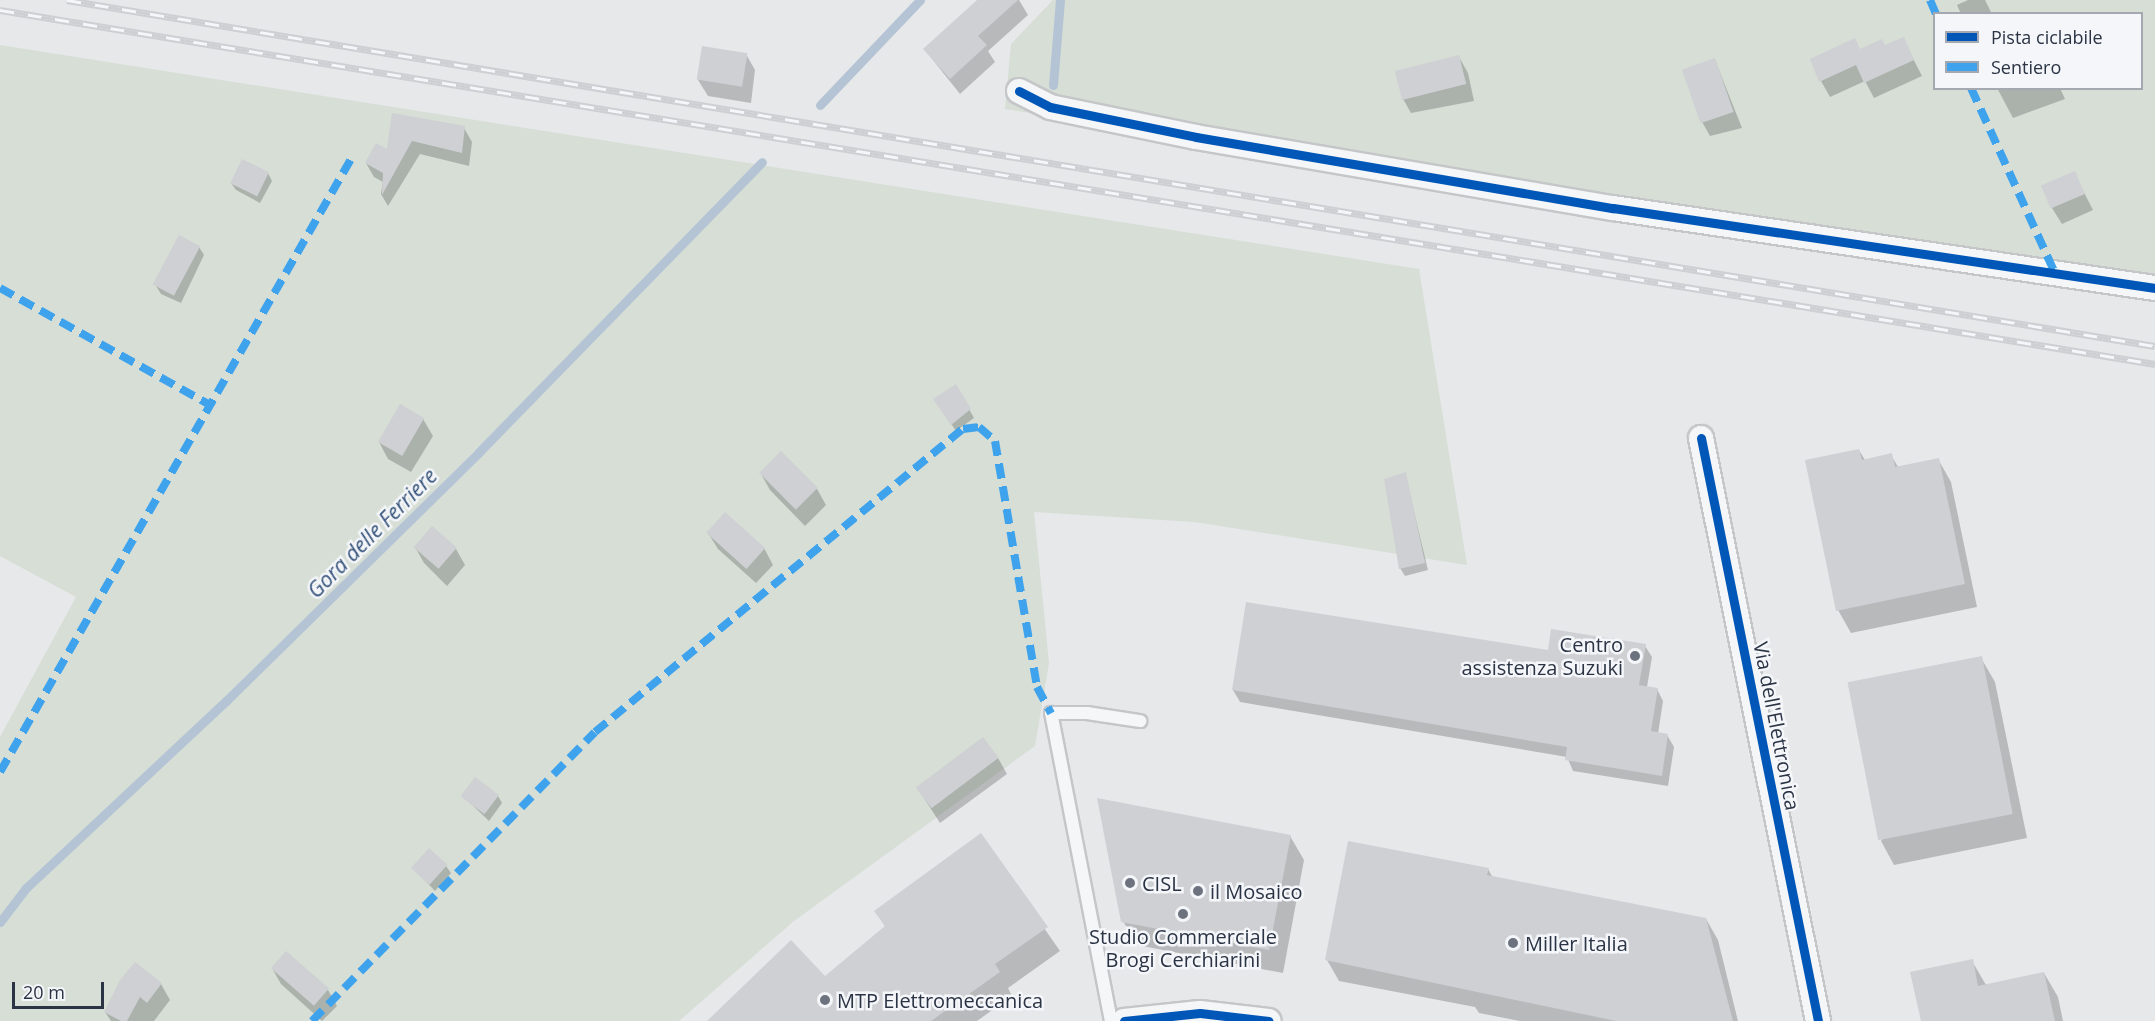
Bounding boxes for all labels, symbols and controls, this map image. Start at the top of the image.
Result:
legend [1933,12,2143,90]
text: Pista ciclabile [1991,25,2103,49]
text: Sentiero [1991,55,2061,79]
water label: Gora delle Ferriere [302,463,442,603]
place label: Centro assistenza Suzuki [1462,632,1623,679]
street label: Via dell'Elettronica [1749,640,1805,812]
marker: Centro assistenza Suzuki [1628,649,1642,663]
place label: CISL [1142,871,1182,895]
marker: CISL [1123,876,1137,890]
place label: il Mosaico [1210,879,1303,903]
marker: il Mosaico [1191,884,1205,898]
marker: Studio Commerciale Brogi Cerchiarini [1176,907,1190,921]
place label: Studio Commerciale Brogi Cerchiarini [1089,924,1277,971]
place label: Miller Italia [1525,931,1628,955]
marker: Miller Italia [1506,936,1520,950]
scale bar [15,970,106,1008]
text: 20 m [23,980,65,1004]
place label: MTP Elettromeccanica [837,988,1043,1012]
marker: MTP Elettromeccanica [818,993,832,1007]

